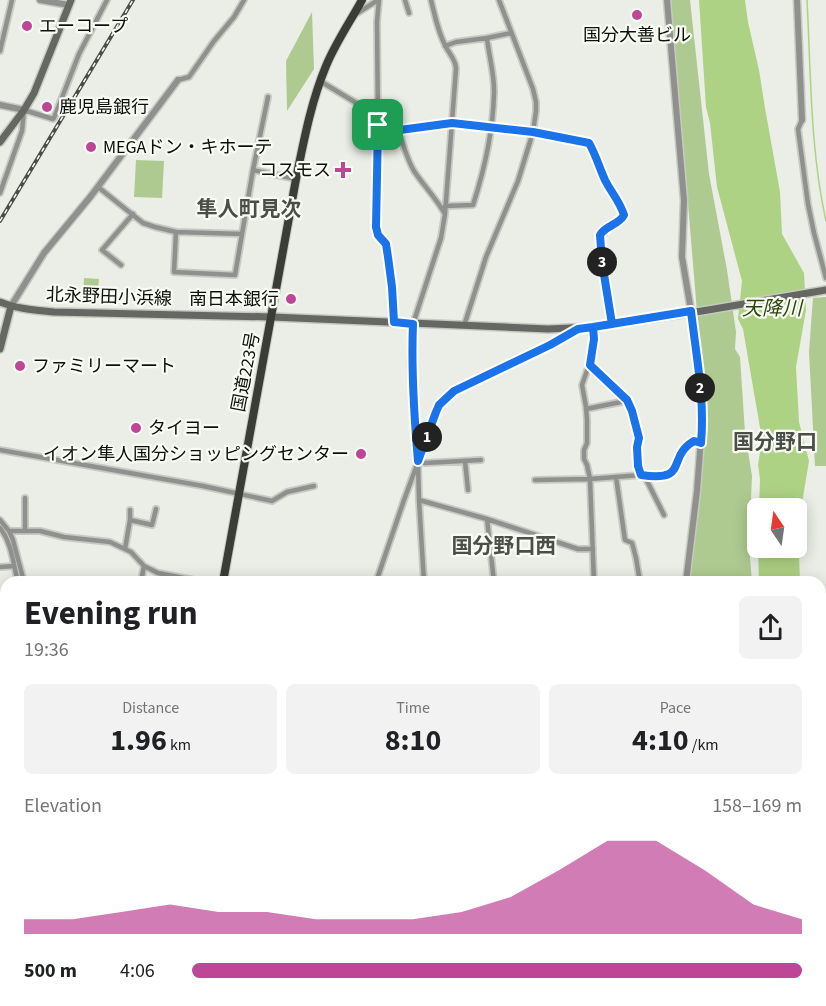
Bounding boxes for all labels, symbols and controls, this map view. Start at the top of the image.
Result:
marker: 国分大善ビル [630,8,644,22]
place label: エーコープ [39,14,128,39]
marker: エーコープ [20,19,34,33]
place label: 国分大善ビル [583,23,691,48]
place label: 鹿児島銀行 [59,95,149,120]
pin [352,99,403,150]
marker: 鹿児島銀行 [40,100,54,114]
icon: arrive [361,108,394,141]
place label: MEGAドン・キホーテ [103,135,272,160]
marker: MEGAドン・キホーテ [84,140,98,154]
place label: コスモス [259,158,331,183]
marker: コスモス [336,163,350,177]
district label: 隼人町見次 [197,194,302,224]
pin: 3 [587,247,617,277]
text: 3 [598,251,606,273]
street label: 北永野田小浜線 [46,282,172,312]
place label: 南日本銀行 [189,287,279,312]
marker: 南日本銀行 [284,292,298,306]
water label: 天降川 [742,295,804,323]
street label: 国道223号 [226,330,266,414]
place label: ファミリーマート [32,354,176,379]
marker: ファミリーマート [13,359,27,373]
pin: 2 [685,373,715,403]
text: 2 [696,377,704,399]
place label: タイヨー [148,416,220,441]
marker: タイヨー [129,421,143,435]
pin: 1 [412,422,442,452]
text: 1 [423,426,431,448]
district label: 国分野口 [733,427,817,457]
place label: イオン隼人国分ショッピングセンター [43,442,349,467]
marker: イオン隼人国分ショッピングセンター [354,447,368,461]
north arrow [747,498,807,558]
map controls [747,498,807,558]
district label: 国分野口西 [452,531,557,561]
text: Evening run [24,590,198,637]
button: share [739,596,802,659]
text: 19:36 [24,636,69,664]
text: Distance [122,697,179,719]
text: Time [396,697,430,719]
text: Pace [660,697,691,719]
text: 1.96 [110,719,167,762]
text: 8:10 [385,719,441,762]
text: 4:10 [632,719,689,762]
text: km [167,734,191,756]
text: /km [689,734,719,756]
text: Elevation [24,792,102,820]
text: 158–169 m [712,792,802,820]
text: 500 m [24,957,77,985]
text: 4:06 [120,957,155,985]

